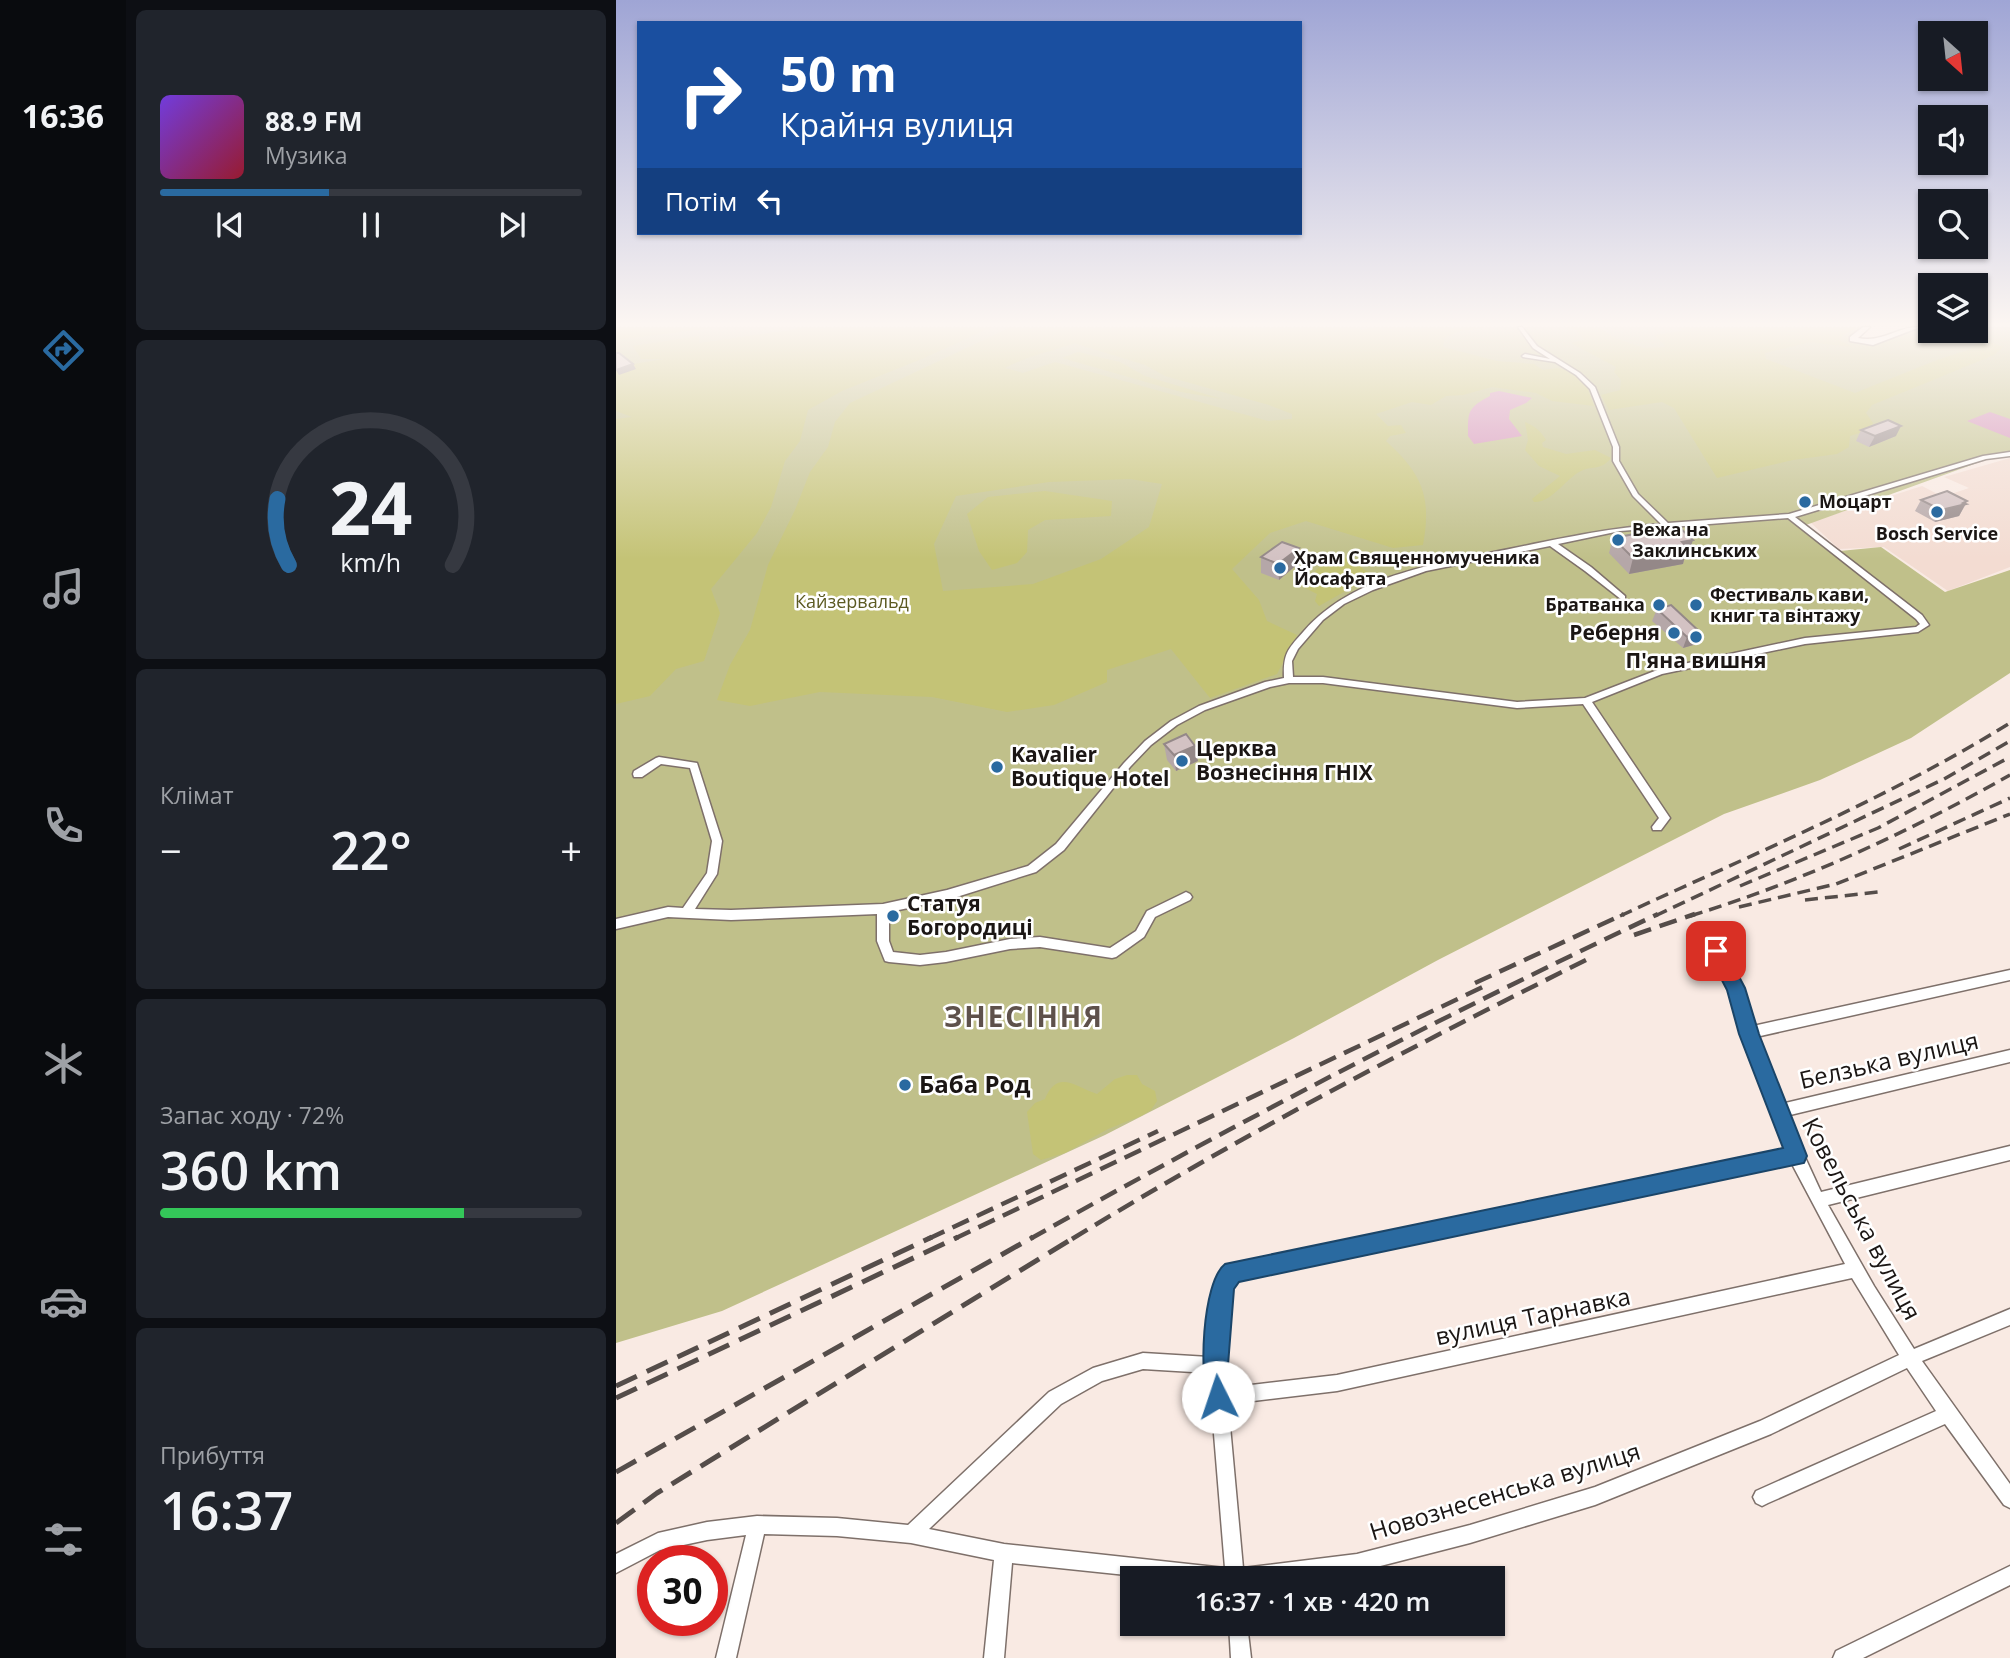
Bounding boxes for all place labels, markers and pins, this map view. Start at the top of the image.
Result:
place label: Моцарт [1819,489,1892,513]
marker: Моцарт [1797,494,1813,510]
marker: Bosch Service [1929,504,1945,520]
place label: Вежа на Заклинських [1632,517,1758,562]
place label: Bosch Service [1876,521,1998,545]
marker: Вежа на Заклинських [1610,532,1626,548]
place label: Храм Священномученика Йосафата [1294,545,1540,590]
marker: Храм Священномученика Йосафата [1272,560,1288,576]
place label: Фестиваль кави, книг та вінтажу [1710,582,1869,627]
place label: Братванка [1545,592,1645,616]
marker: Братванка [1651,597,1667,613]
marker: Фестиваль кави, книг та вінтажу [1688,597,1704,613]
place label: Реберня [1569,618,1660,646]
marker: Реберня [1666,625,1682,641]
marker: П'яна вишня [1688,629,1704,645]
place label: П'яна вишня [1626,646,1766,674]
place label: Церква Вознесіння ГНІХ [1196,734,1373,786]
place label: Kavalier Boutique Hotel [1011,740,1169,792]
marker: Церква Вознесіння ГНІХ [1174,753,1190,769]
marker: Kavalier Boutique Hotel [989,759,1005,775]
place label: Статуя Богородиці [907,889,1033,941]
marker: Статуя Богородиці [885,908,901,924]
pin [1686,921,1746,981]
place label: Баба Род [919,1067,1030,1100]
marker: Баба Род [897,1077,913,1093]

